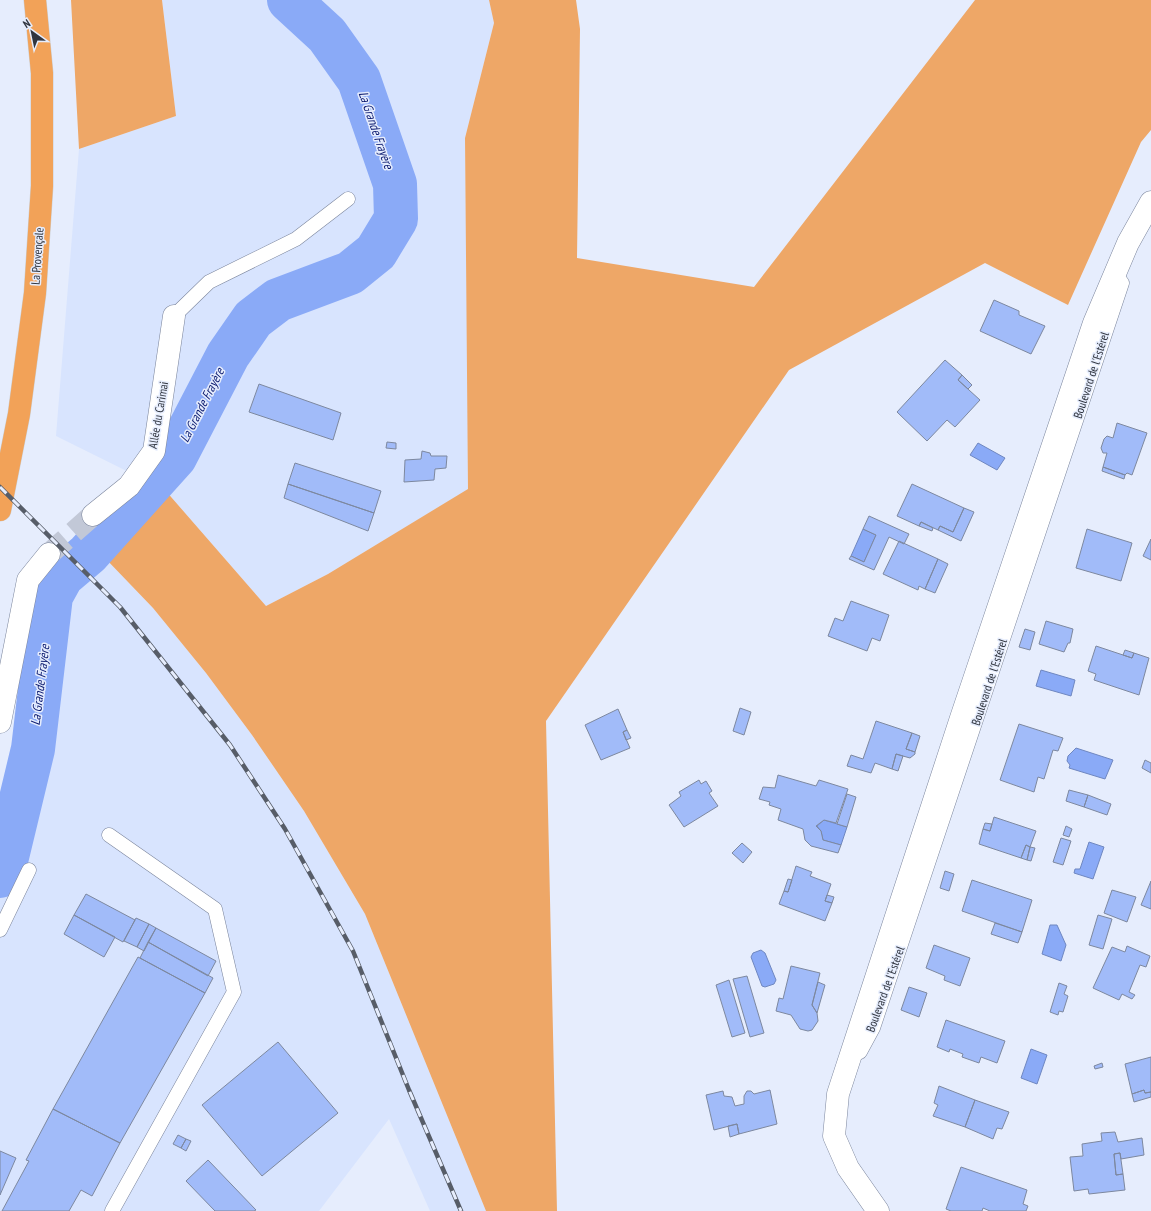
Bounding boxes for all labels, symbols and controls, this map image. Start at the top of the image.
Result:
north arrow [12,12,52,52]
text: N [20,16,33,31]
water label: La Grande Frayère [355,89,398,173]
street label: La Provençale [28,227,46,285]
street label: Boulevard de l'Estérel [1070,330,1112,420]
water label: La Grande Frayère [176,364,229,445]
street label: Allée du Carimai [145,380,171,450]
street label: Boulevard de l'Estérel [968,637,1010,727]
water label: La Grande Frayère [27,642,54,726]
street label: Boulevard de l'Estérel [863,944,908,1034]

